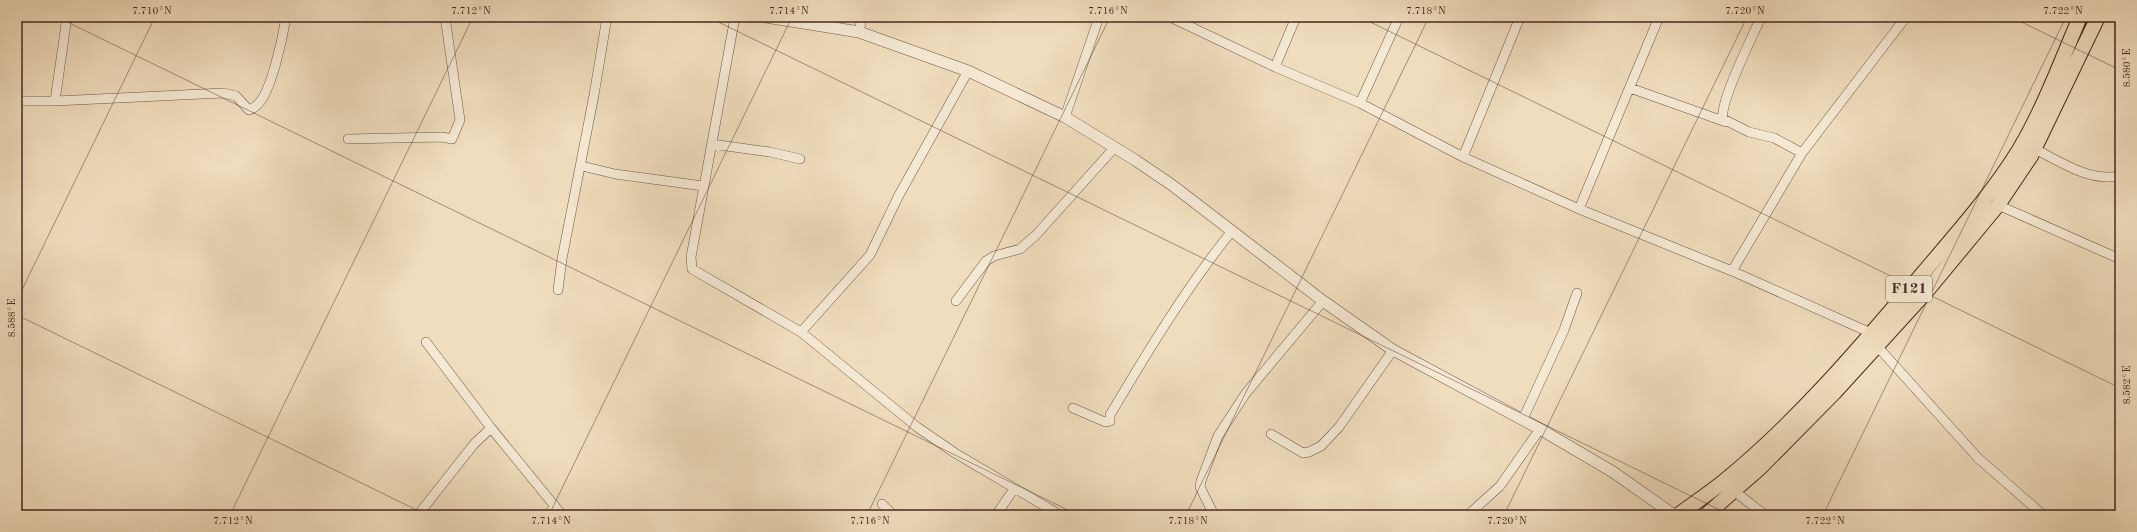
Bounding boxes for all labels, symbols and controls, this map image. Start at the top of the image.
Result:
text: 7.710°N [132,6,172,16]
text: 7.712°N [451,6,491,16]
text: 7.714°N [769,6,809,16]
text: 7.716°N [1088,6,1128,16]
text: 7.718°N [1406,6,1446,16]
text: 7.720°N [1725,6,1765,16]
text: 7.722°N [2043,6,2083,16]
text: 8.580°E [2122,49,2132,87]
road number: F121 [1886,276,1932,302]
text: 8.588°E [7,299,17,337]
text: 8.582°E [2122,366,2132,404]
text: 7.712°N [213,516,253,526]
text: 7.714°N [531,516,571,526]
text: 7.716°N [850,516,890,526]
text: 7.718°N [1168,516,1208,526]
text: 7.720°N [1487,516,1527,526]
text: 7.722°N [1805,516,1845,526]

